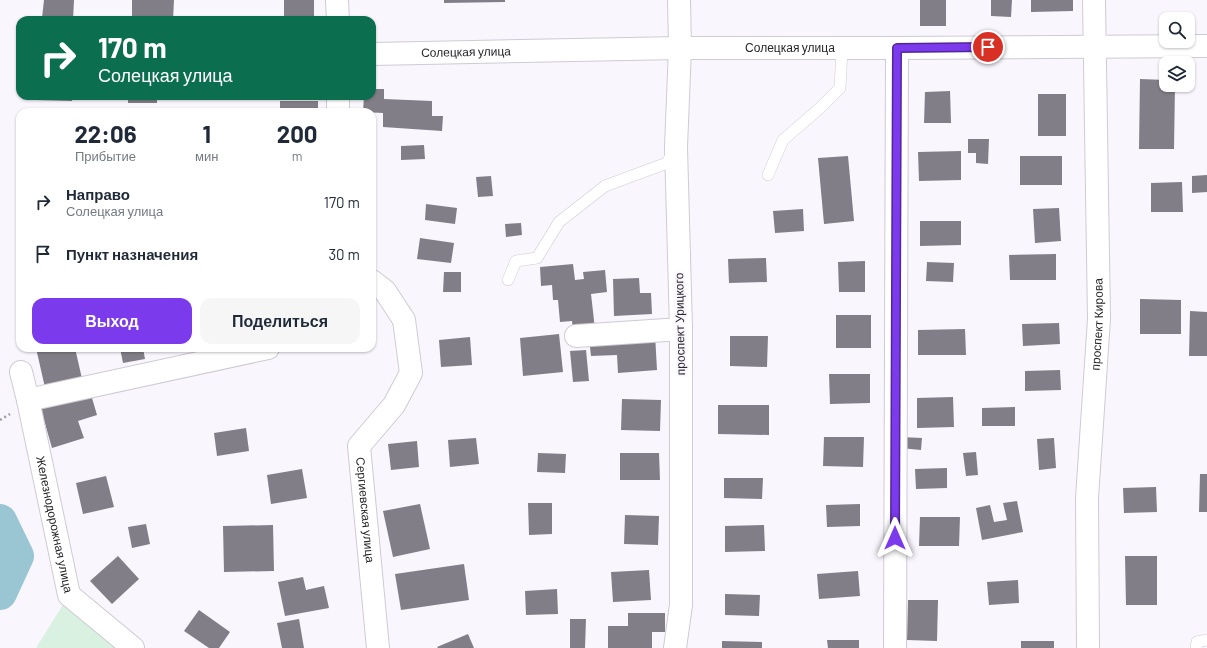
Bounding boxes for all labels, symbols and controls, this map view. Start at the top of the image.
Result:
map controls [1159,12,1195,92]
button: search [1159,12,1195,48]
text: 170 m [98,30,167,64]
pin [971,30,1005,64]
icon: right [32,32,84,84]
icon: arrive [977,36,999,58]
street label: Солецкая улица [745,40,835,55]
street label: Солецкая улица [421,43,511,59]
button: layers [1159,56,1195,92]
text: Солецкая улица [98,64,233,86]
text: 22:06 [74,119,137,148]
text: 1 [202,119,211,148]
text: 200 [277,119,318,148]
text: Прибытие [75,148,136,164]
text: мин [195,148,218,164]
text: m [292,148,303,164]
text: Направо [66,185,130,203]
icon: right [32,191,54,213]
text: 170 m [324,193,360,211]
text: Солецкая улица [66,203,163,219]
icon: arrive [32,243,54,265]
text: Пункт назначения [66,245,198,263]
text: 30 m [328,245,360,263]
street label: проспект Урицкого [671,272,688,375]
street label: проспект Кирова [1088,278,1106,371]
button: Выход [32,298,192,344]
button: Поделиться [200,298,360,344]
street label: Железнодорожная улица [34,455,76,594]
street label: Сергиевская улица [354,456,378,564]
position arrow [874,517,916,559]

